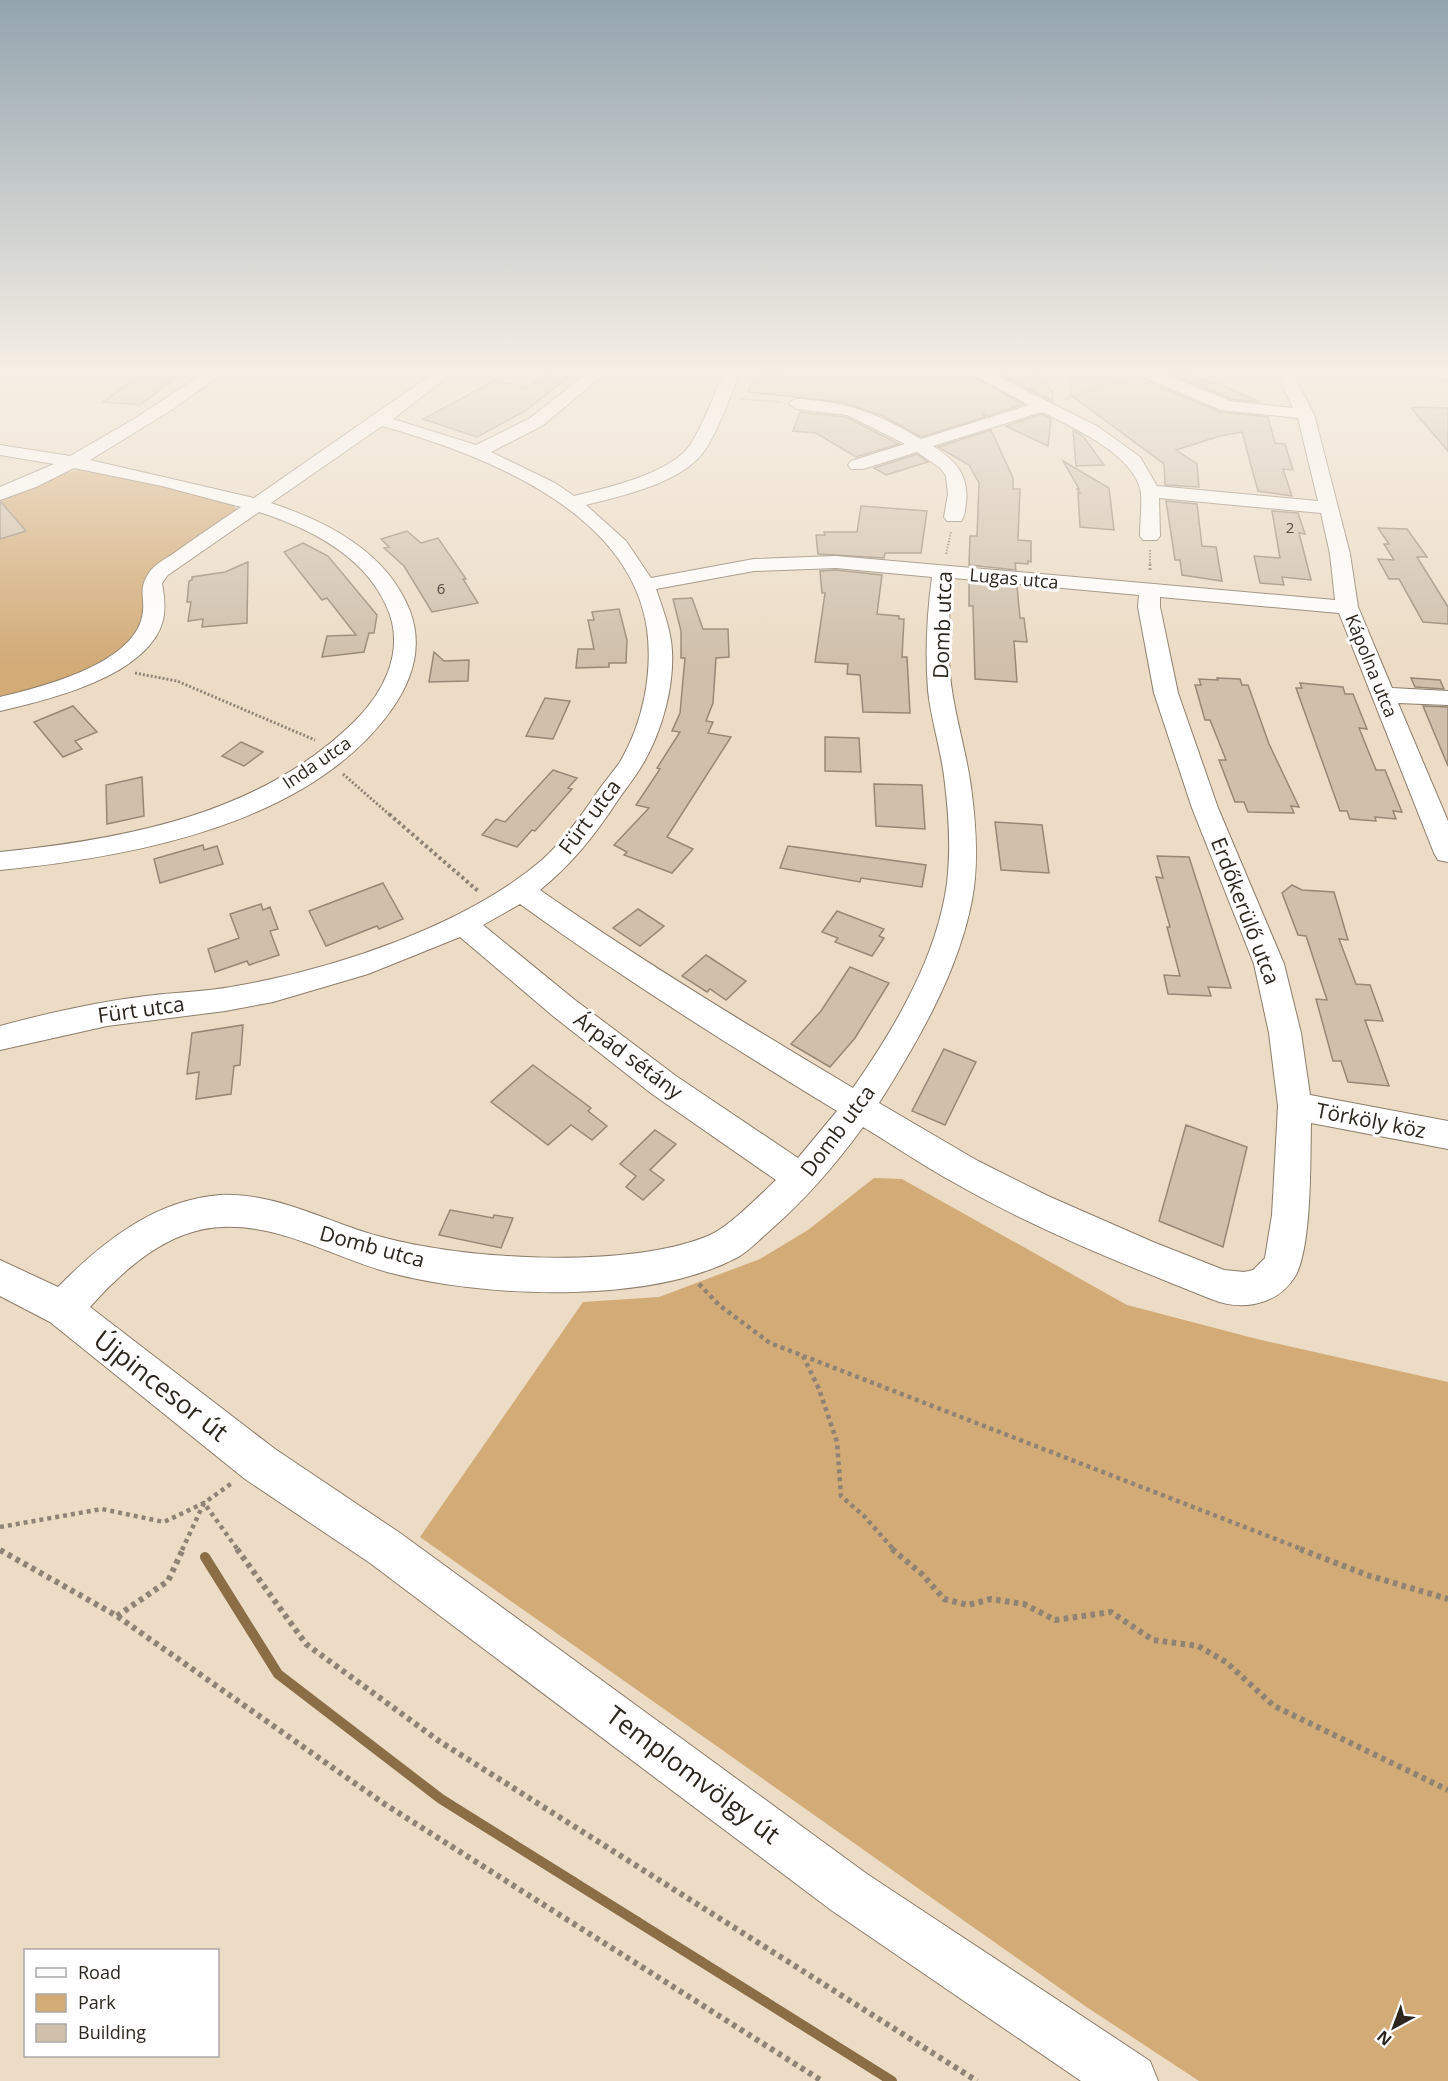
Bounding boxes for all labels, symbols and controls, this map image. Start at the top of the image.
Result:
house number: 2 [1286,517,1294,537]
street label: Lugas utca [968,562,1060,594]
street label: Domb utca [926,571,958,679]
house number: 6 [437,578,445,598]
street label: Kápolna utca [1340,610,1404,721]
street label: Inda utca [277,730,355,794]
street label: Fürt utca [552,773,627,860]
street label: Erdőkerülő utca [1205,833,1287,988]
street label: Fürt utca [96,989,186,1029]
street label: Árpád sétány [569,1005,689,1105]
street label: Domb utca [794,1079,881,1182]
street label: Törköly köz [1314,1096,1429,1144]
street label: Domb utca [317,1219,428,1273]
street label: Újpincesor út [87,1321,236,1449]
street label: Templomvölgy út [599,1697,788,1852]
legend [24,1949,219,2057]
text: Road [78,1960,121,1984]
text: Park [78,1990,116,2014]
north arrow [1364,1997,1424,2057]
text: Building [78,2020,146,2044]
text: N [1372,2026,1396,2051]

